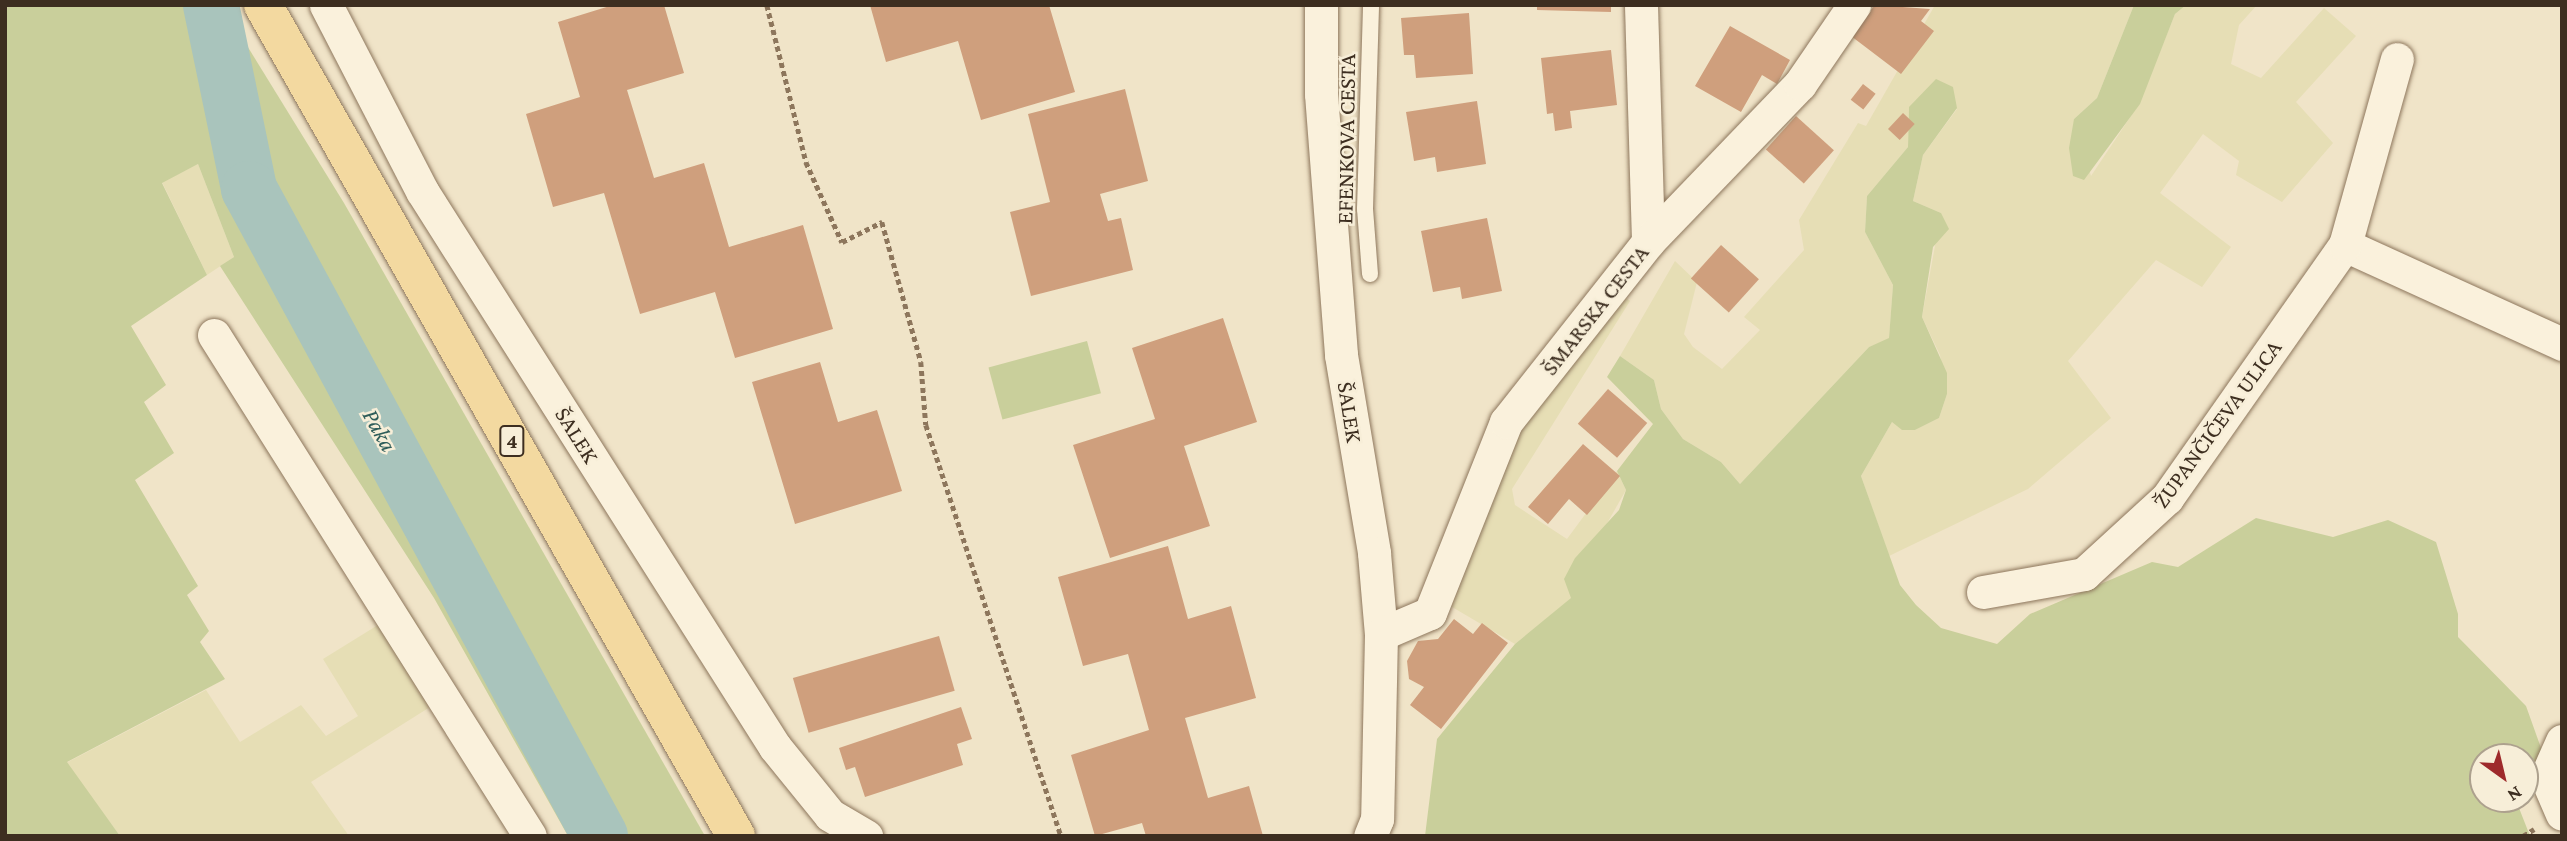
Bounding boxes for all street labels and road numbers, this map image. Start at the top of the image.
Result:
street label: EFENKOVA CESTA [1331,53,1361,225]
street label: ŠMARSKA CESTA [1536,239,1654,381]
street label: ŽUPANČIČEVA ULICA [2147,334,2287,514]
street label: ŠALEK [1332,380,1368,444]
street label: ŠALEK [549,402,605,468]
road number: 4 [498,424,526,458]

